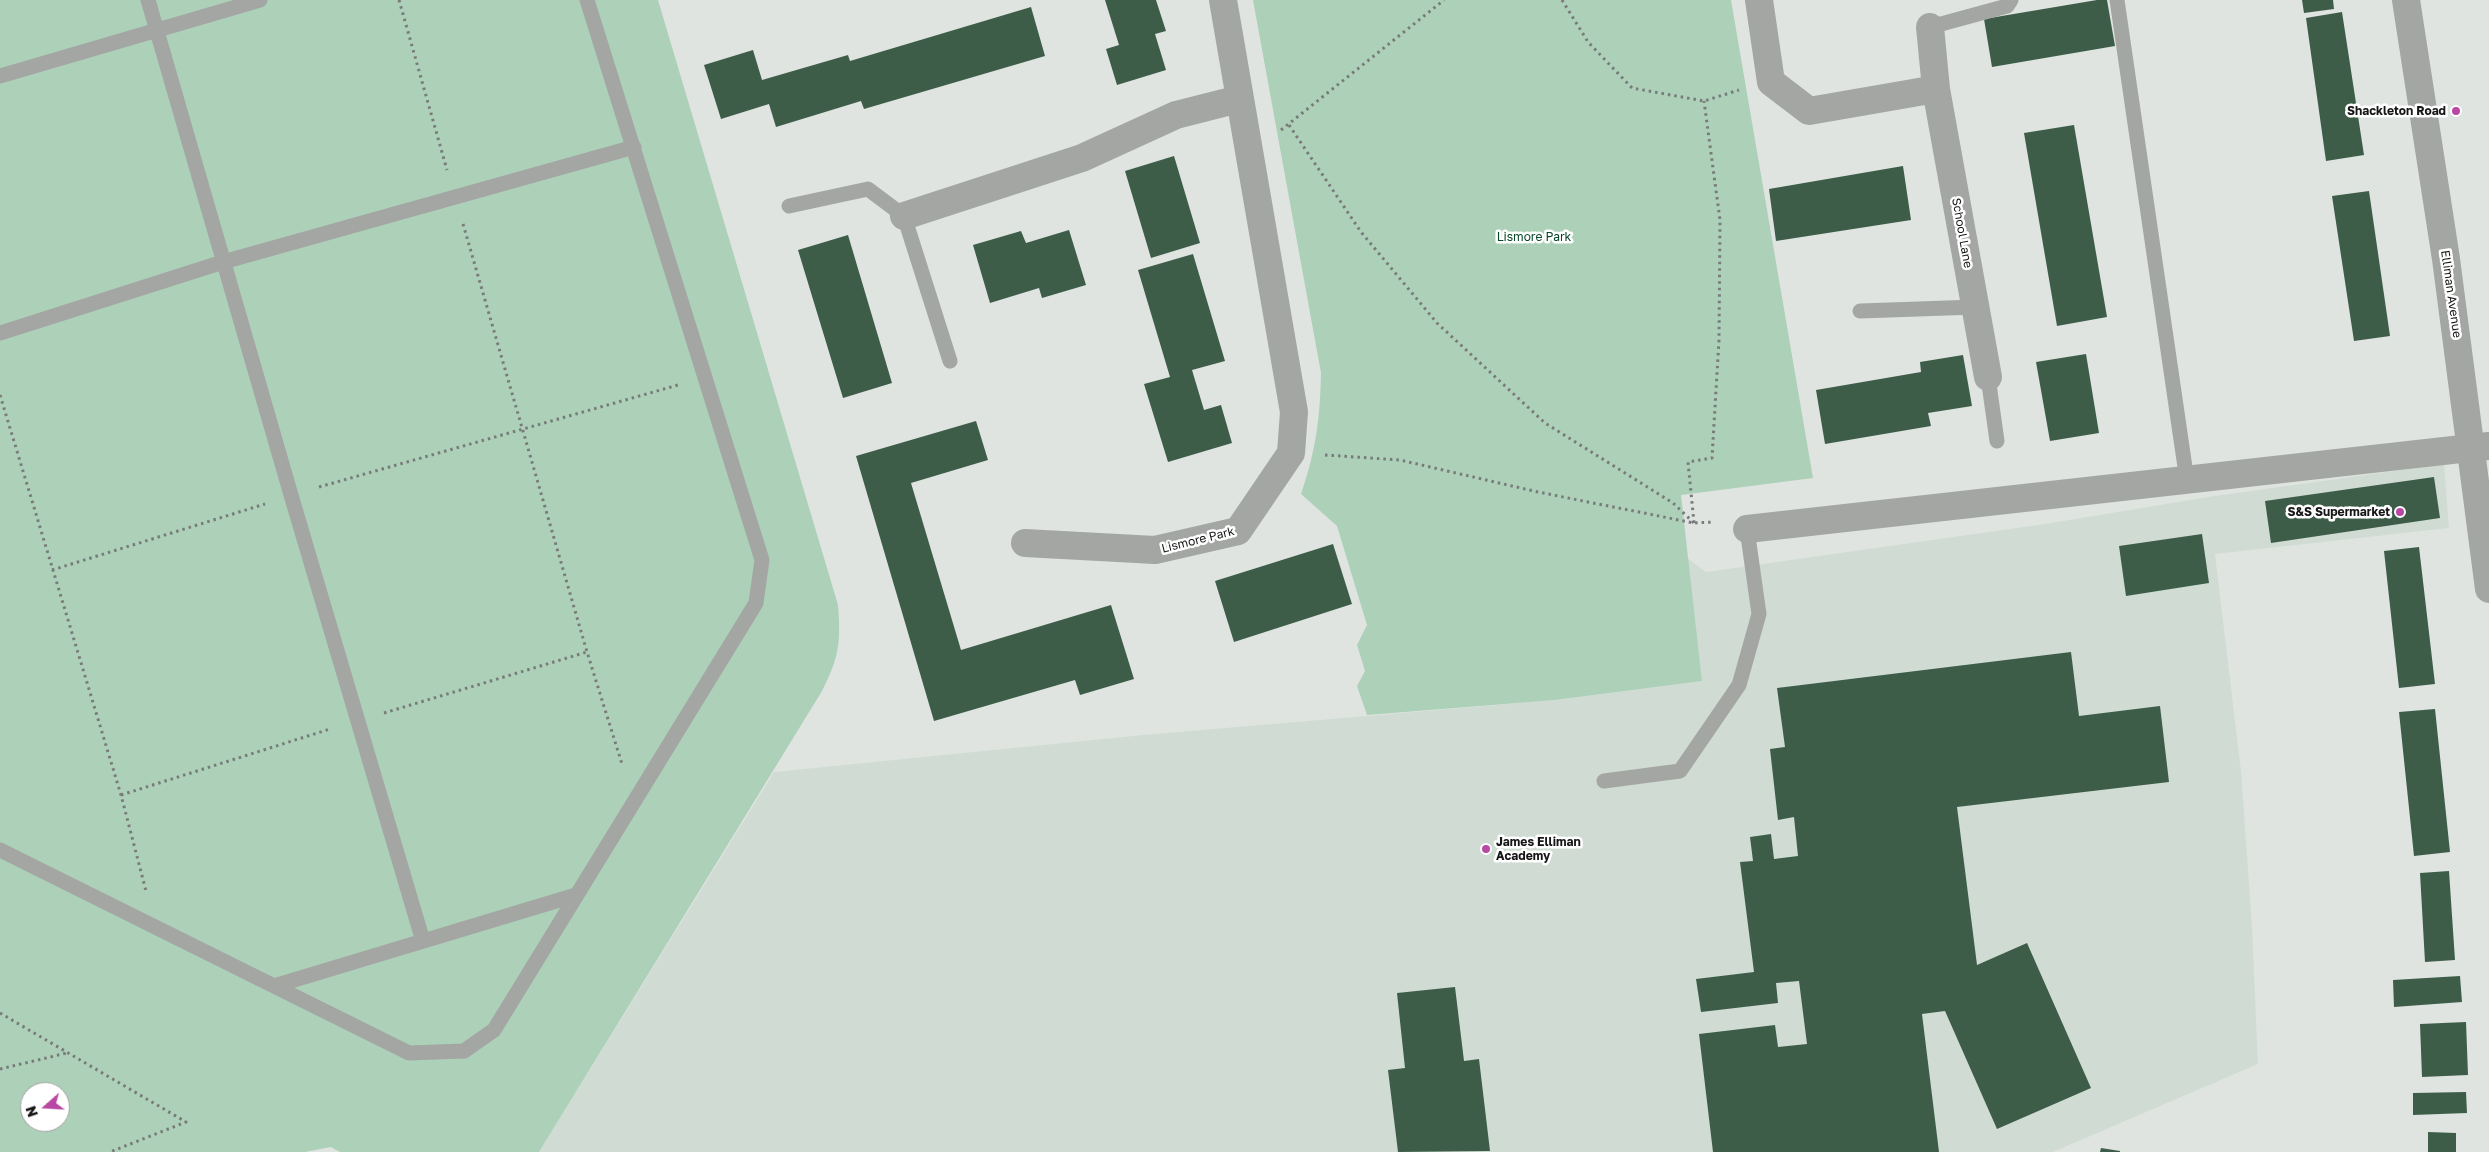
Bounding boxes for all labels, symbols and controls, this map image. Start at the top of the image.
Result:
place label: Shackleton Road [2347,104,2446,118]
marker: Shackleton Road [2450,105,2462,117]
street label: School Lane [1949,197,1975,269]
park label: Lismore Park [1497,230,1571,244]
street label: Elliman Avenue [2438,249,2464,339]
place label: S&S Supermarket [2287,505,2390,519]
marker: S&S Supermarket [2394,506,2406,518]
street label: Lismore Park [1160,524,1236,556]
place label: James Elliman Academy [1496,835,1581,863]
marker: James Elliman Academy [1480,843,1492,855]
north arrow [20,1082,70,1132]
text: N [22,1104,41,1120]

